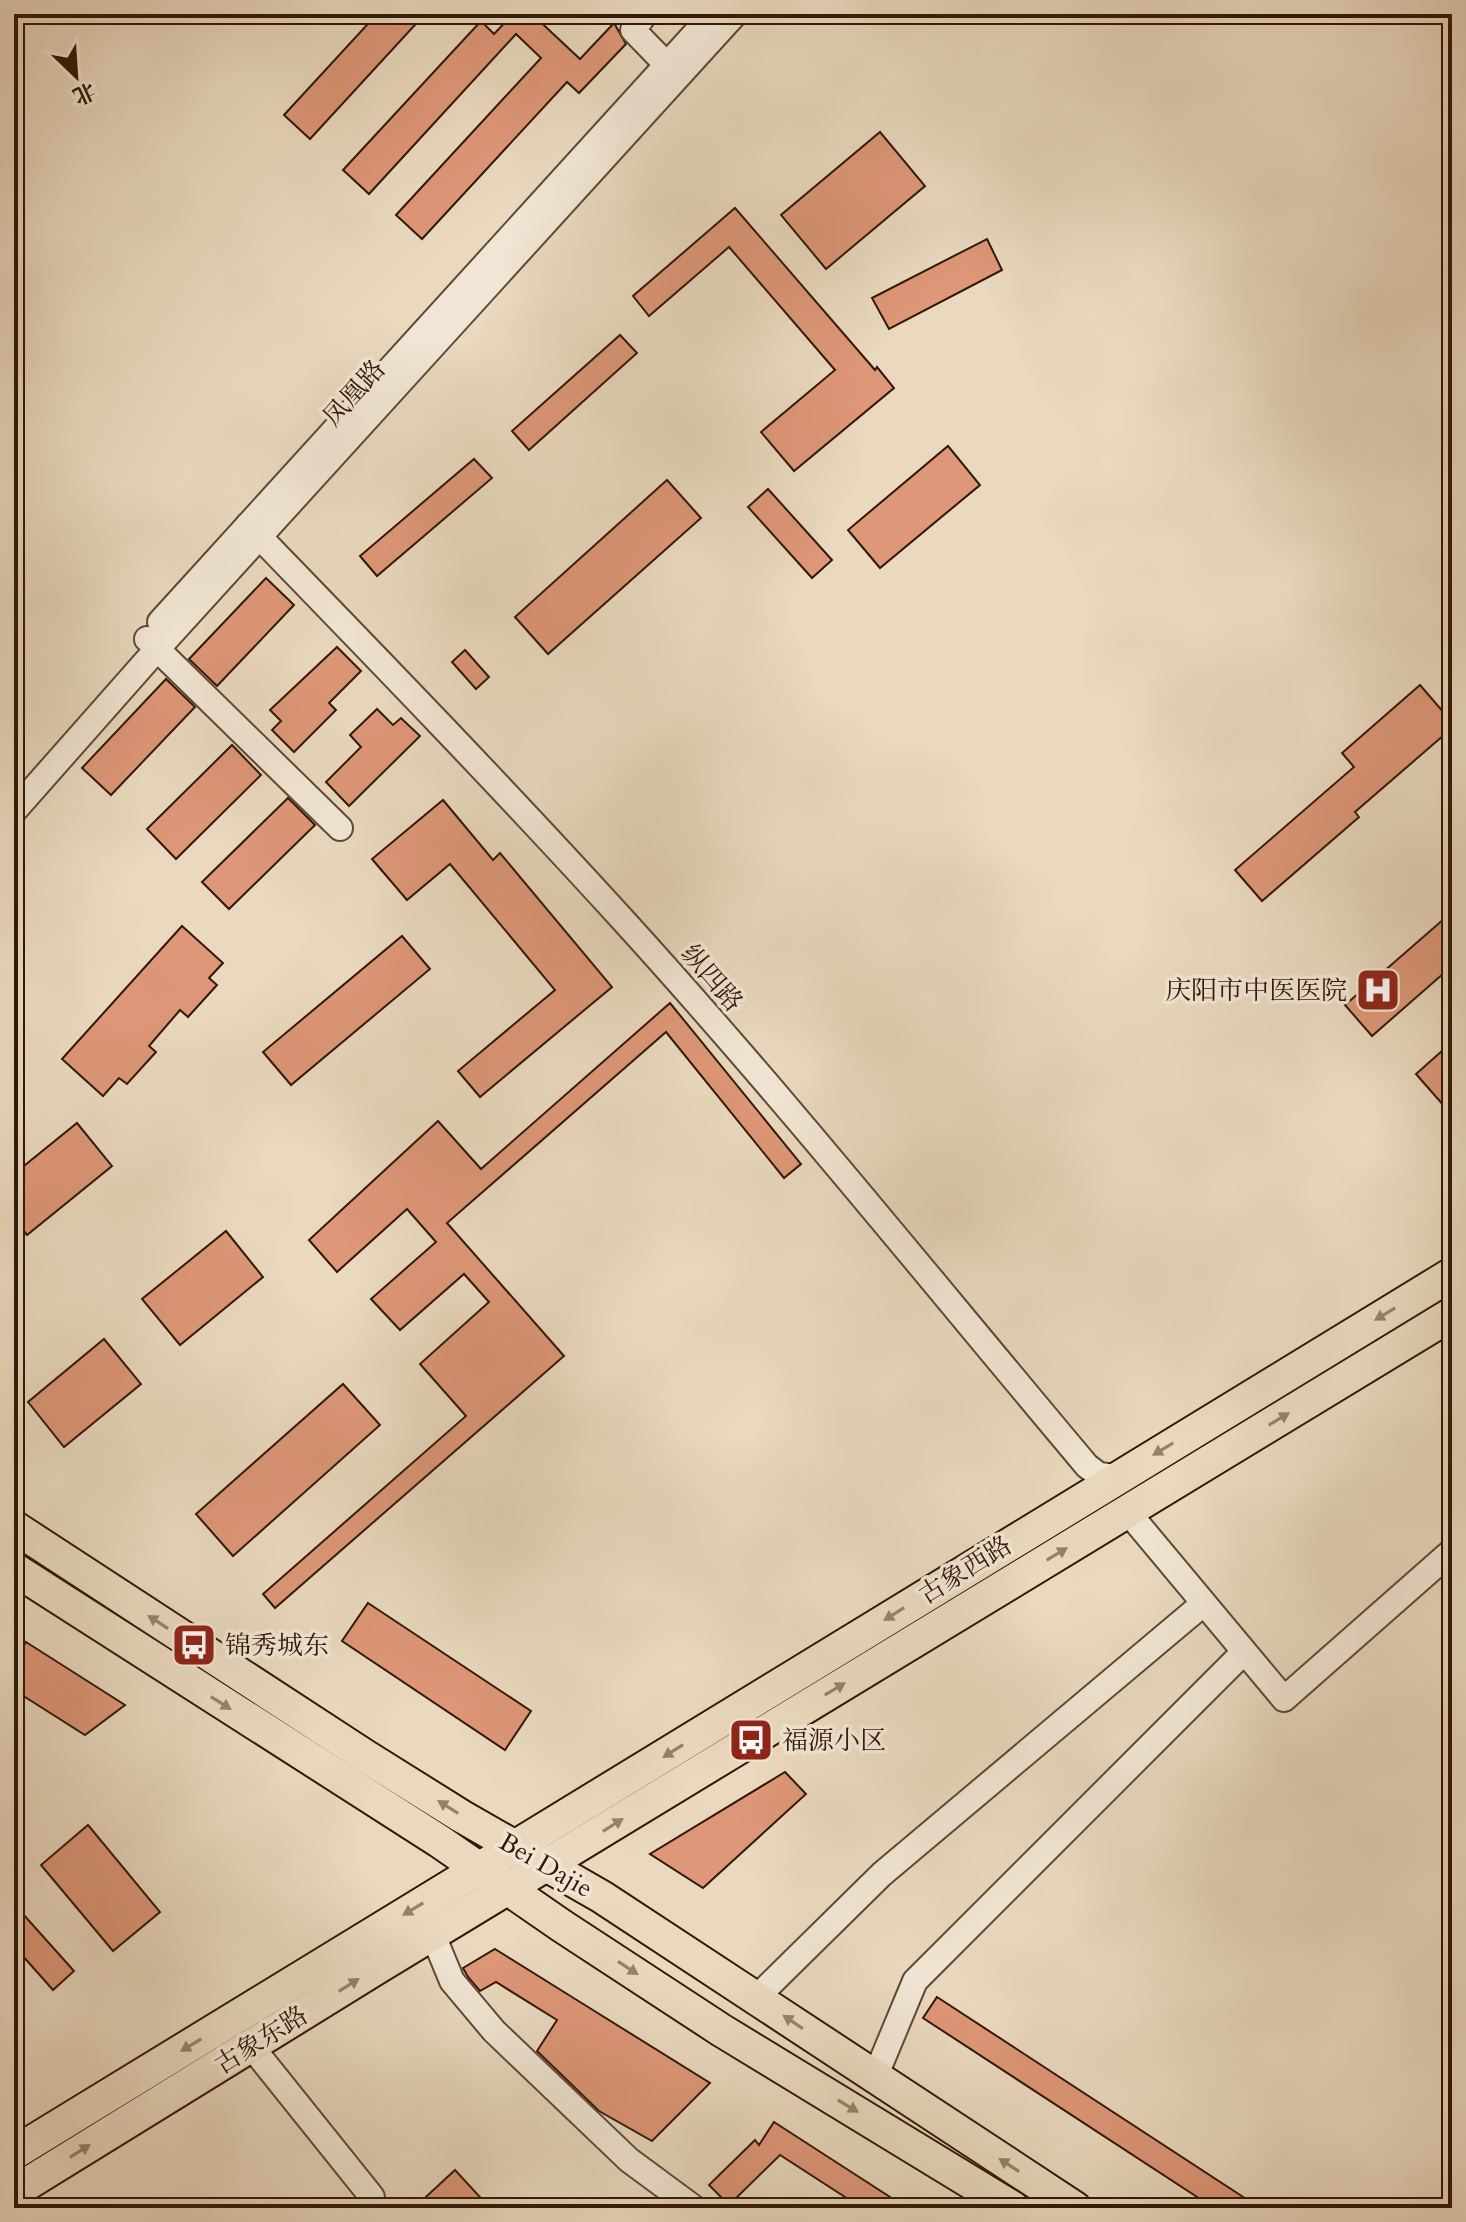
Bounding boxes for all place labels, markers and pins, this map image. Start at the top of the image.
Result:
hospital icon: 庆阳市中医医院 [1354,966,1402,1014]
place label: 庆阳市中医医院 [1165,973,1347,1008]
bus stop icon: 锦秀城东 [170,1621,218,1669]
place label: 锦秀城东 [225,1628,329,1663]
bus stop icon: 福源小区 [727,1716,775,1764]
place label: 福源小区 [782,1723,886,1758]

